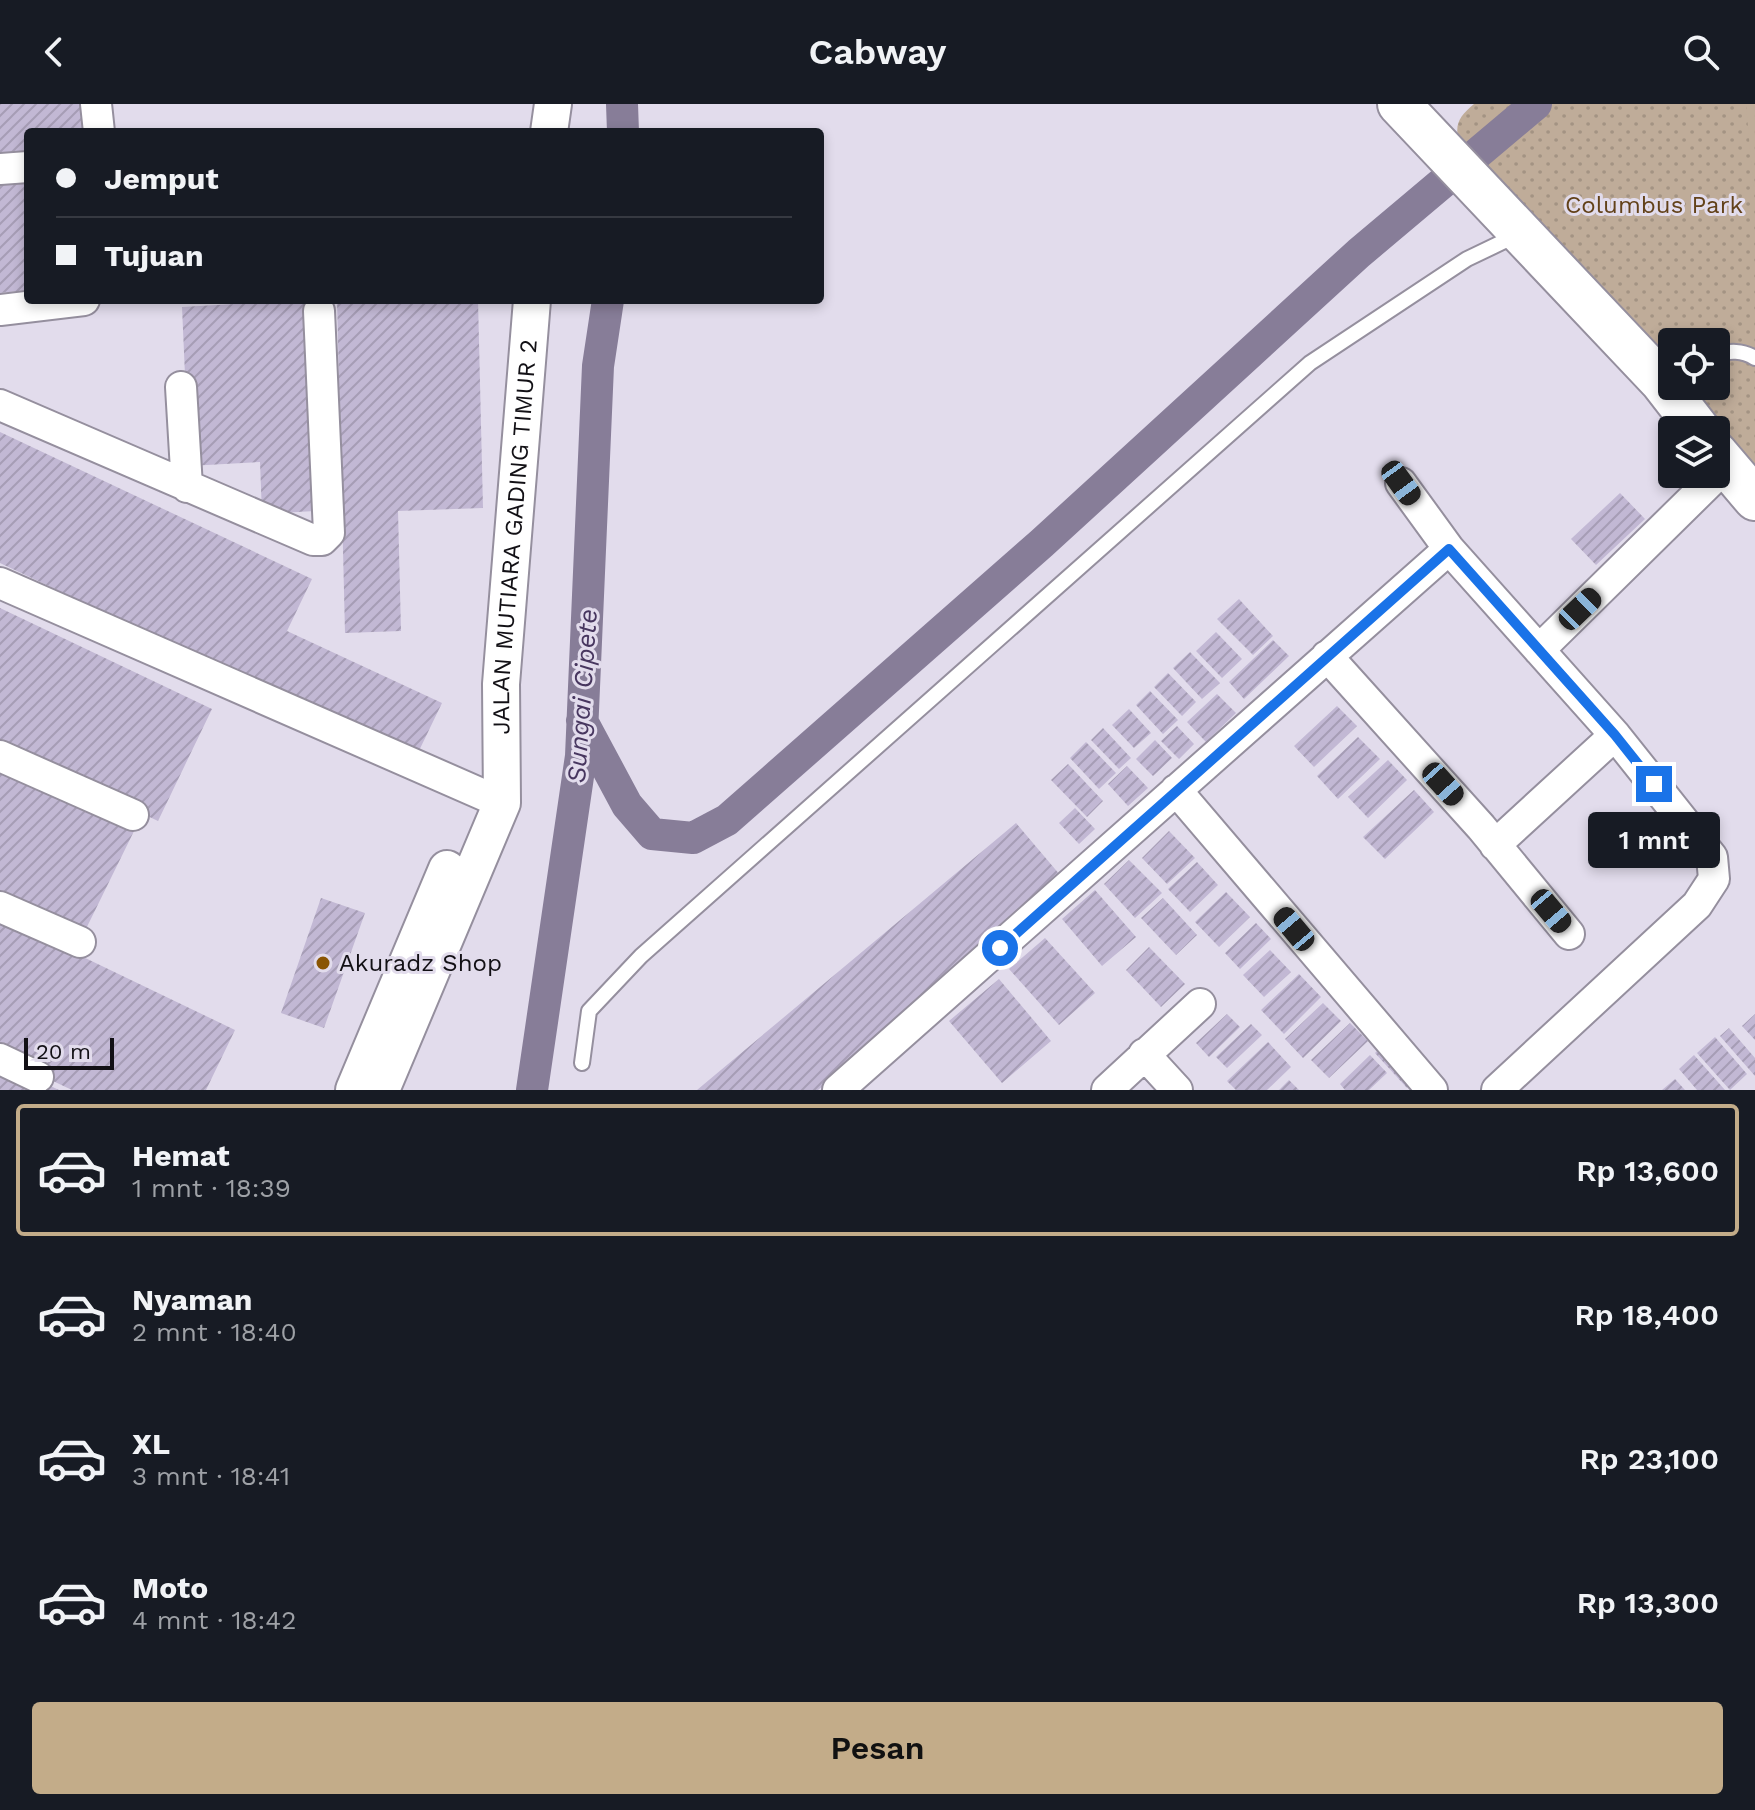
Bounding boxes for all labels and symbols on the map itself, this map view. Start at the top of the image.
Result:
park label: Columbus Park [1565,191,1743,219]
street label: JALAN MUTIARA GADING TIMUR 2 [486,338,543,735]
car [1377,457,1425,509]
car [1554,584,1606,634]
water label: Sungai Cipete [561,608,603,784]
car [1418,758,1468,810]
route end [1636,766,1672,802]
callout: 1 mnt [1588,812,1720,868]
car [1526,885,1576,937]
car [1269,903,1319,955]
route start [982,930,1018,966]
place label: Akuradz Shop [339,949,502,977]
marker: Akuradz Shop [314,954,332,972]
scale bar [24,1034,114,1070]

